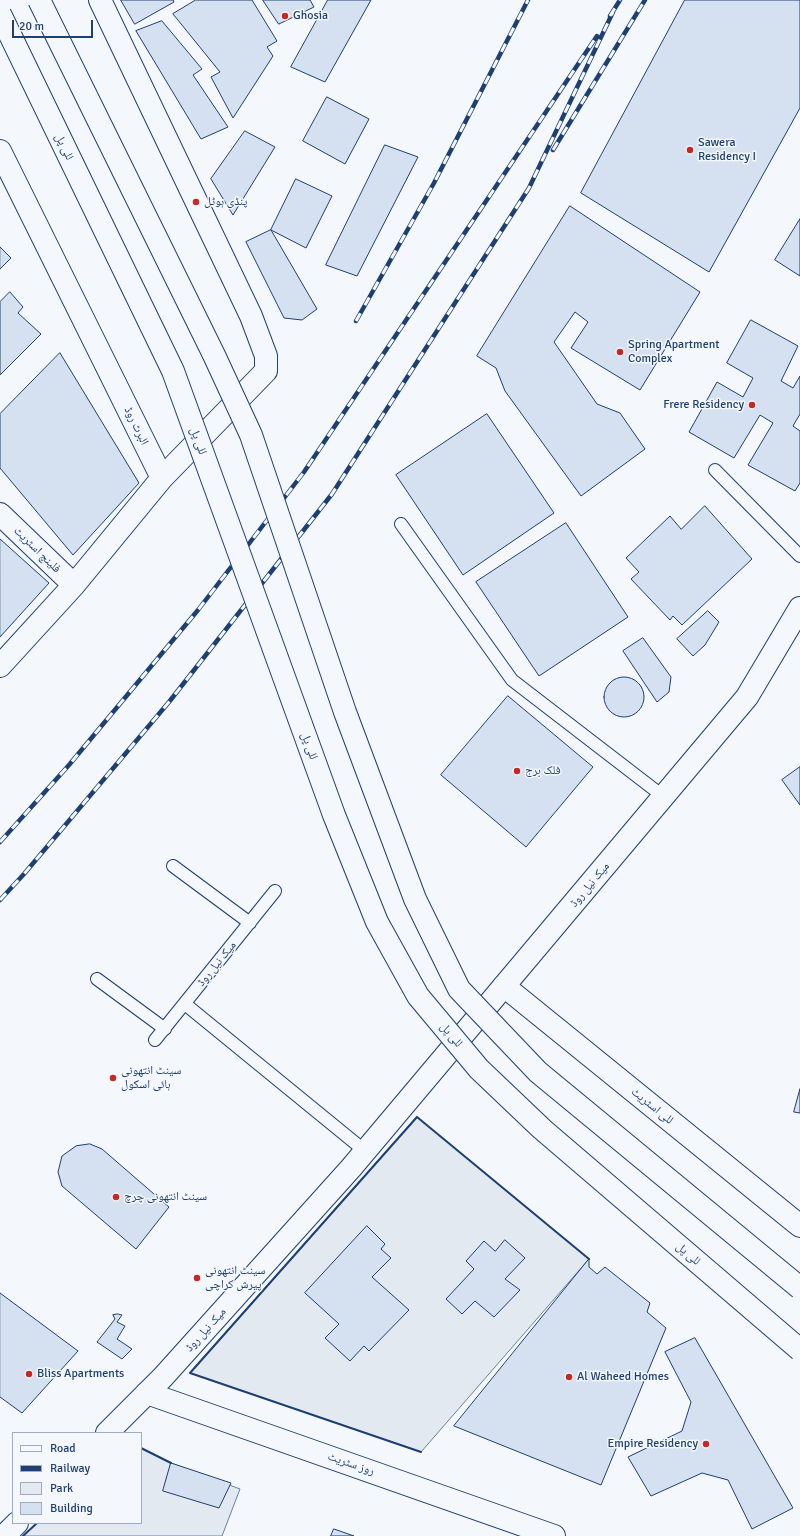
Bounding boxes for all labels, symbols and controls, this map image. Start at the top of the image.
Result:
place label: Ghosia [293,9,328,23]
marker: Ghosia [280,11,290,21]
scale bar [14,12,95,38]
text: 20 m [19,19,44,34]
street label: للی پل [51,131,77,163]
place label: Sawera Residency I [698,136,756,164]
marker: Sawera Residency I [685,145,695,155]
place label: پنڈی ہوٹل [204,195,247,209]
marker: پنڈی ہوٹل [191,197,201,207]
place label: Spring Apartment Complex [628,338,719,366]
marker: Spring Apartment Complex [615,347,625,357]
place label: Frere Residency [663,398,744,412]
marker: Frere Residency [747,400,757,410]
street label: البرٹ روڈ [121,404,151,448]
street label: للی پل [187,426,209,456]
street label: فلینچ اسٹریٹ [10,524,64,576]
street label: للی پل [298,731,320,761]
place label: فلک برج [525,764,561,778]
marker: فلک برج [512,766,522,776]
street label: میک نیل روڈ [567,860,613,910]
street label: میک نیل روڈ [194,938,240,990]
street label: للی پل [437,1020,465,1050]
place label: سینٹ انتھونی ہائی اسکول [121,1064,181,1092]
marker: سینٹ انتھونی ہائی اسکول [108,1073,118,1083]
street label: للی اسٹریٹ [628,1085,676,1127]
place label: سینٹ انتھونی چرچ [124,1190,207,1204]
marker: سینٹ انتھونی چرچ [111,1192,121,1202]
street label: للی پل [673,1240,703,1268]
place label: سینٹ انتھونی پیرش کراچی [205,1264,265,1292]
marker: سینٹ انتھونی پیرش کراچی [192,1273,202,1283]
street label: میک نیل روڈ [182,1305,230,1355]
place label: Bliss Apartments [37,1367,124,1381]
marker: Bliss Apartments [24,1369,34,1379]
place label: Al Waheed Homes [577,1370,669,1384]
marker: Al Waheed Homes [564,1372,574,1382]
legend [12,1432,142,1524]
place label: Empire Residency [607,1437,698,1451]
marker: Empire Residency [701,1439,711,1449]
text: Road [50,1441,76,1456]
street label: روز سٹریٹ [326,1449,376,1479]
text: Railway [50,1461,90,1476]
text: Park [50,1481,73,1496]
text: Building [50,1501,93,1516]

